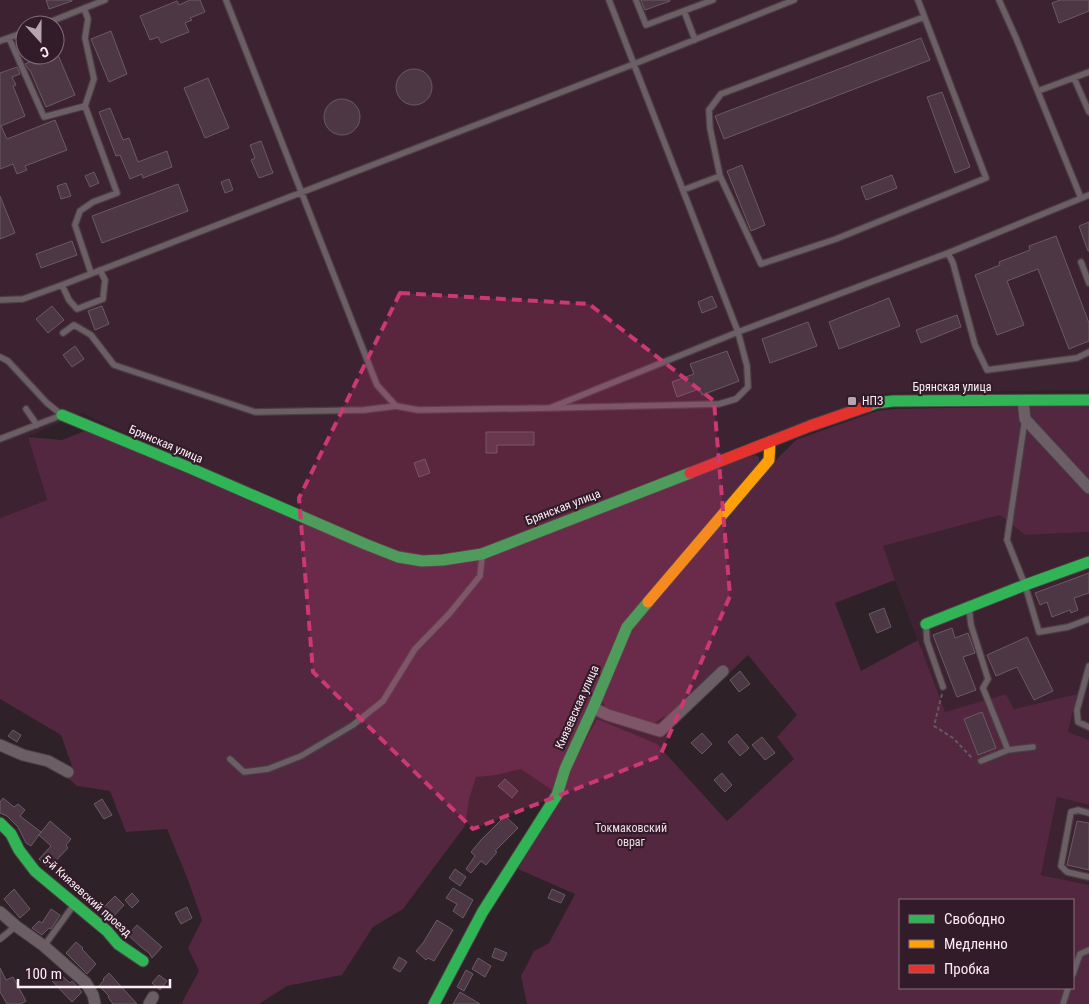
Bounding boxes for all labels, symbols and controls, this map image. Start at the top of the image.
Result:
north arrow [15,15,65,65]
text: С [38,43,51,61]
street label: Брянская улица [912,380,992,394]
place label: НПЗ [862,394,883,408]
marker: НПЗ [846,395,858,407]
street label: Брянская улица [127,422,205,466]
street label: Брянская улица [524,486,603,528]
street label: Князевская улица [552,663,602,751]
park label: Токмаковский овраг [595,821,667,849]
street label: 5-й Князевский проезд [40,852,135,940]
legend [899,899,1074,989]
text: Свободно [944,910,1005,928]
text: Медленно [944,935,1008,953]
scale bar [18,956,170,988]
text: Пробка [944,960,990,978]
text: 100 m [25,965,62,983]

